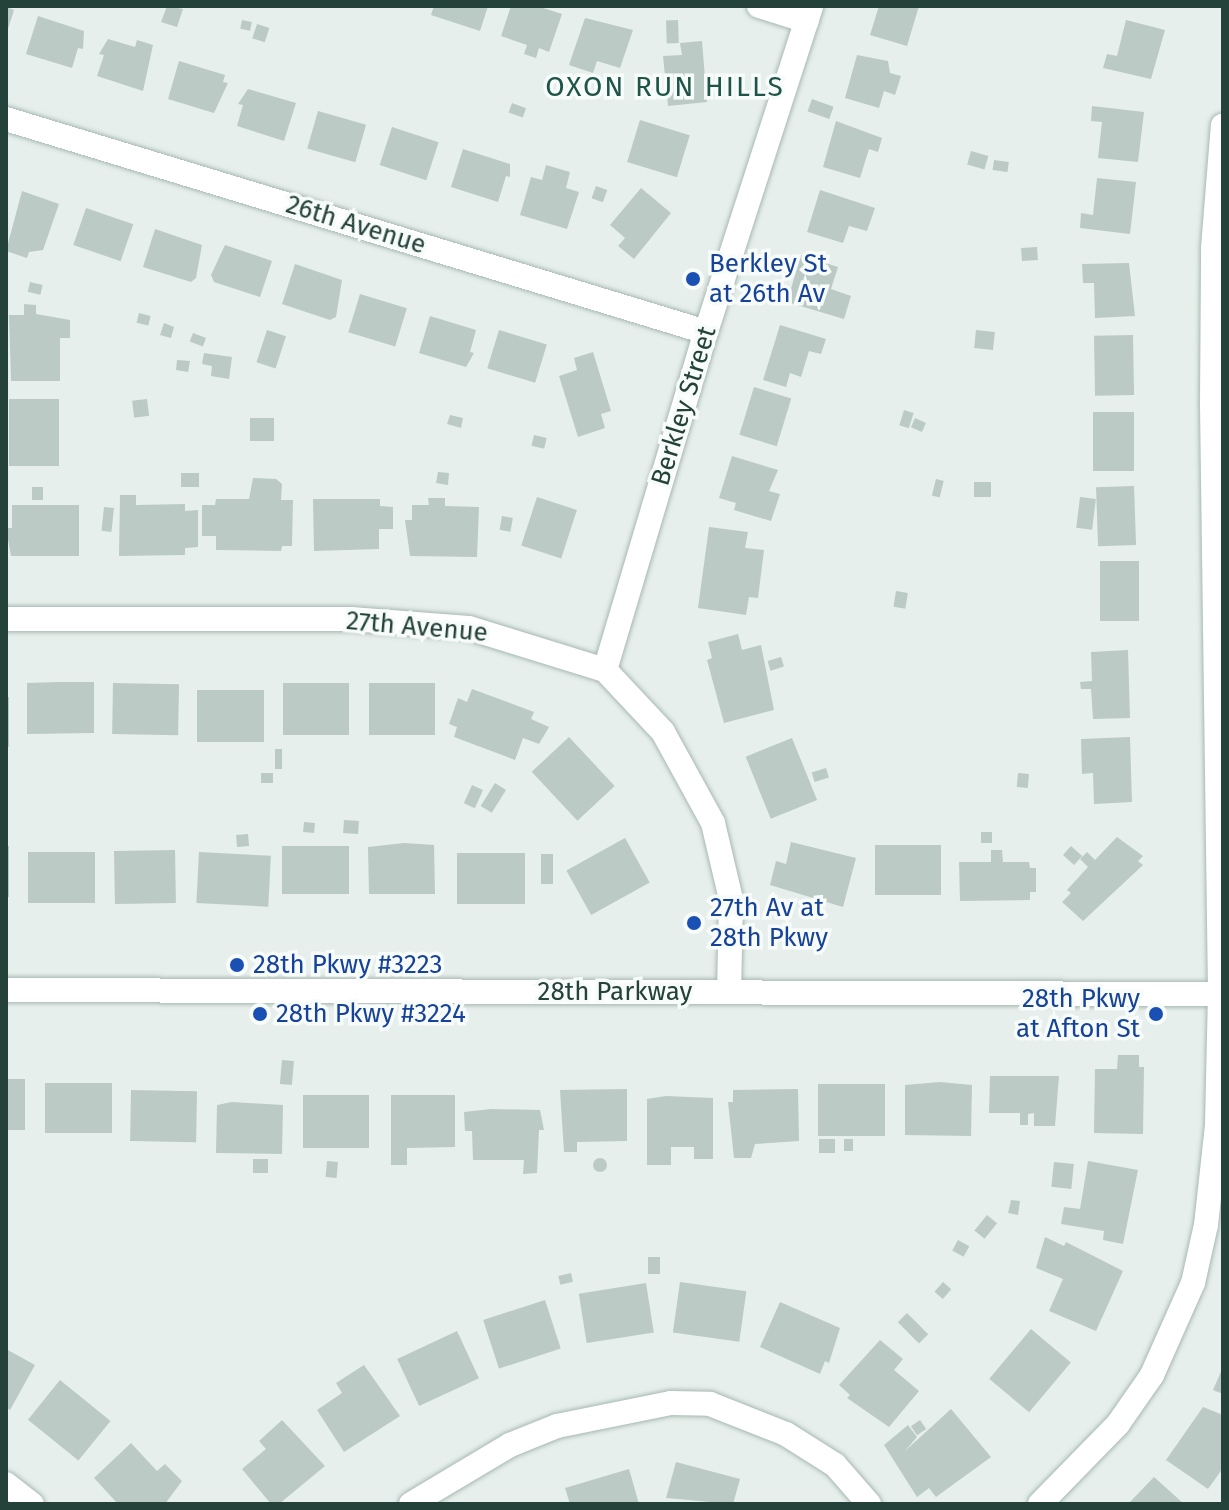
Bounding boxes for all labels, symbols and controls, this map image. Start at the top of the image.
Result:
district label: OXON RUN HILLS [545,70,785,104]
street label: 26th Avenue [282,189,430,261]
place label: Berkley St at 26th Av [709,248,827,310]
marker: Berkley St at 26th Av [684,270,702,288]
street label: Berkley Street [645,322,723,490]
street label: 27th Avenue [345,605,489,649]
place label: 27th Av at 28th Pkwy [710,892,828,954]
marker: 27th Av at 28th Pkwy [685,914,703,932]
place label: 28th Pkwy #3223 [253,949,442,981]
marker: 28th Pkwy #3223 [228,956,246,974]
street label: 28th Parkway [538,976,692,1008]
place label: 28th Pkwy at Afton St [1016,983,1140,1044]
place label: 28th Pkwy #3224 [276,998,466,1030]
marker: 28th Pkwy #3224 [251,1005,269,1023]
marker: 28th Pkwy at Afton St [1147,1005,1165,1023]

